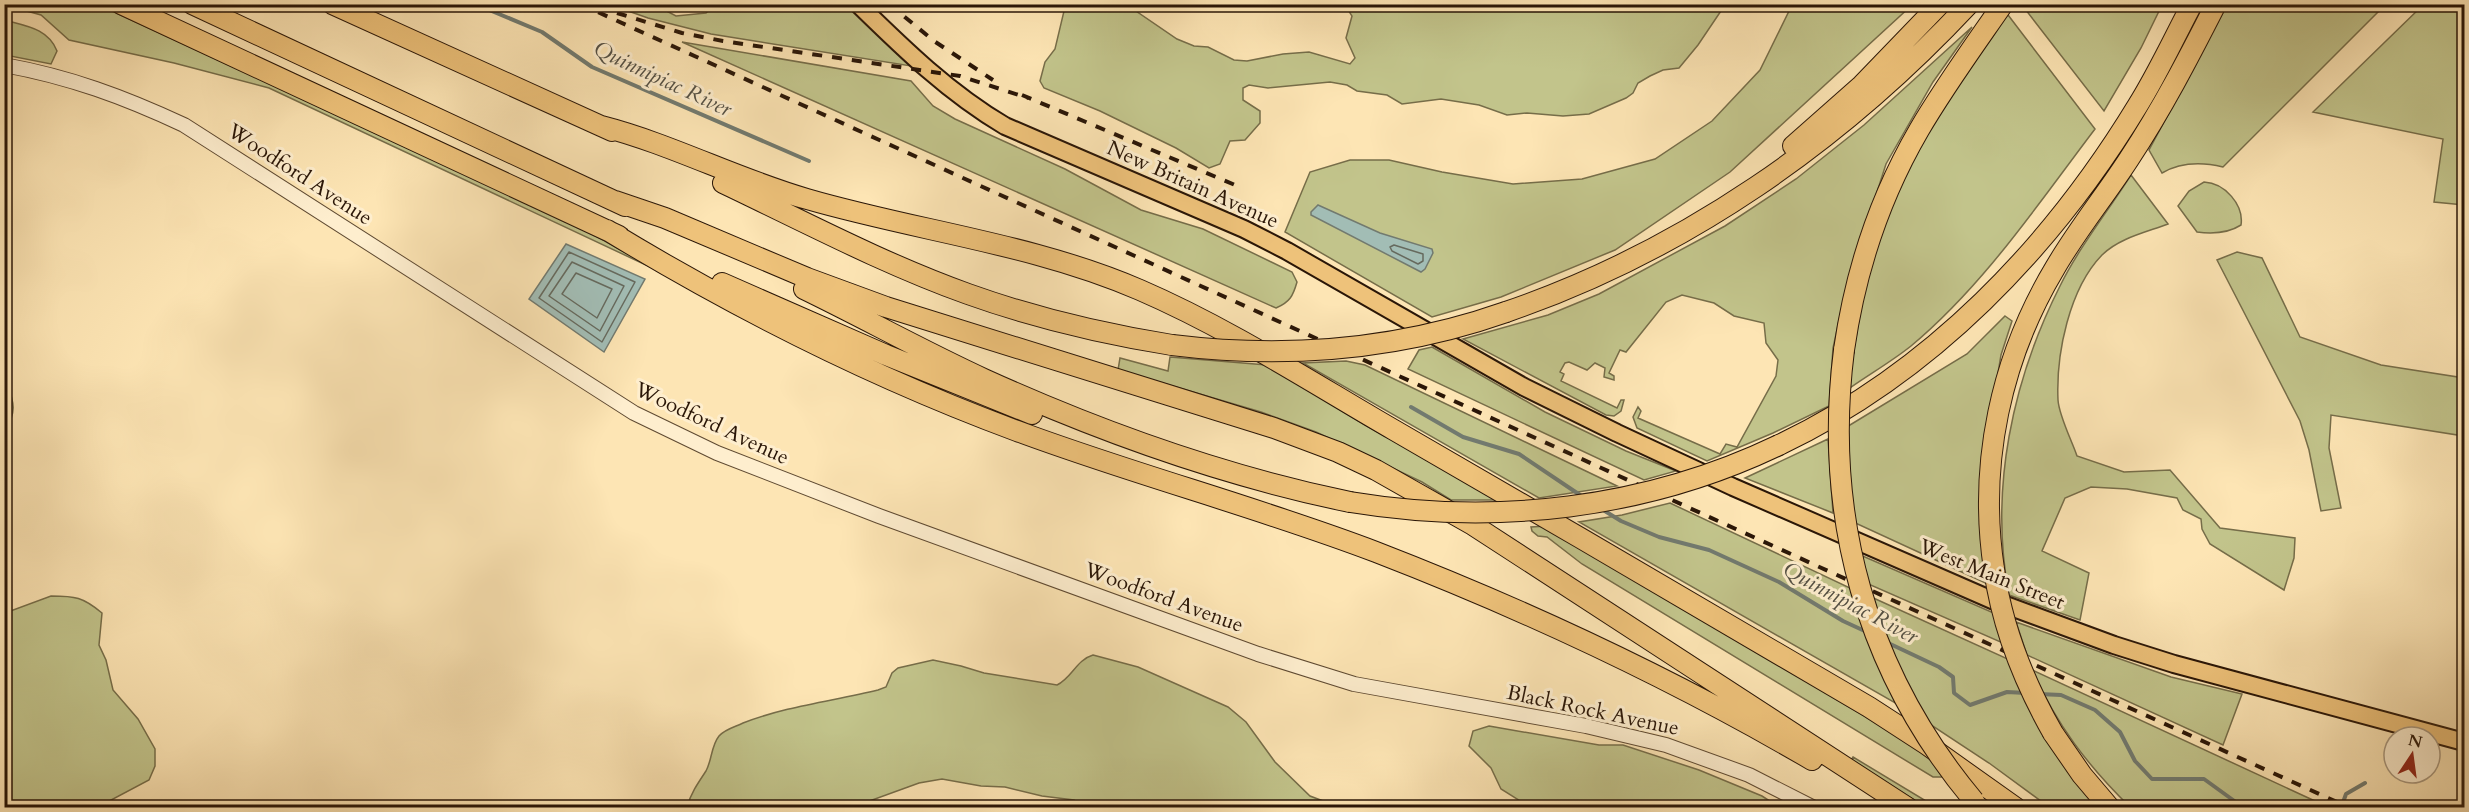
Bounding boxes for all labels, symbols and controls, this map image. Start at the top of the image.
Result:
water label: Quinnipiac River [589,34,737,124]
street label: Woodford Avenue [221,116,378,232]
street label: New Britain Avenue [1102,134,1283,235]
street label: Woodford Avenue [629,375,794,472]
street label: West Main Street [1914,532,2069,617]
street label: Woodford Avenue [1079,555,1247,640]
water label: Quinnipiac River [1778,555,1924,652]
street label: Black Rock Avenue [1504,678,1682,743]
north arrow [2382,725,2442,785]
text: N [2406,729,2424,754]

